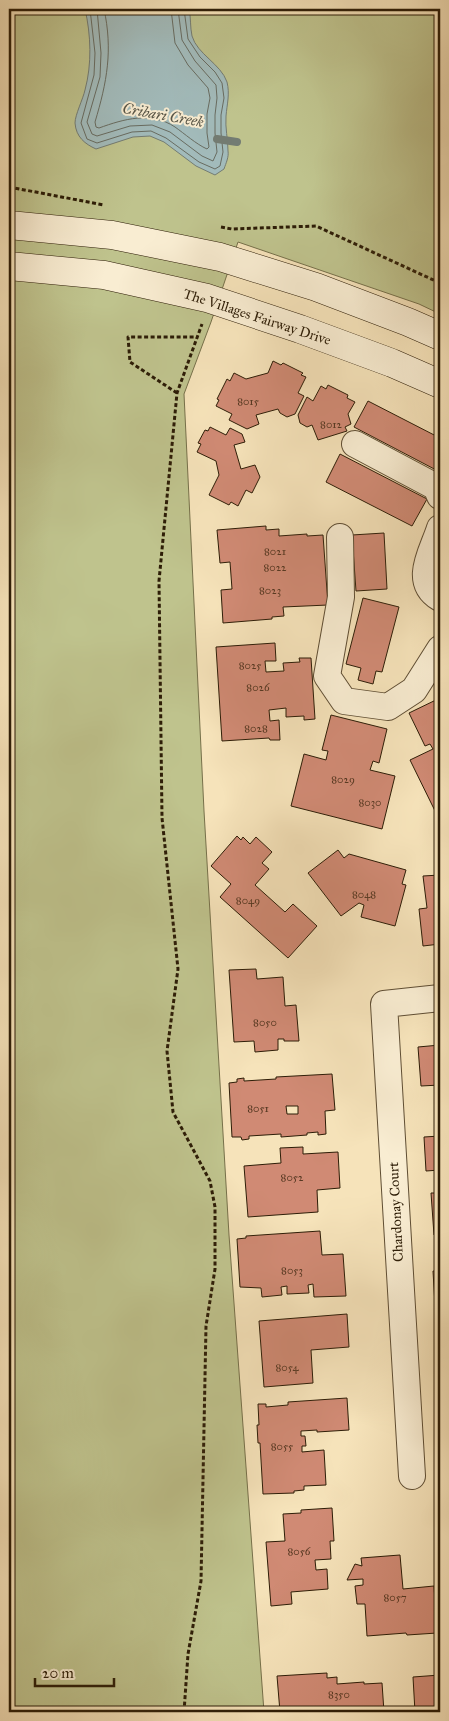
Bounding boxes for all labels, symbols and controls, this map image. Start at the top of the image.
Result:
water label: Cribari Creek [121,99,205,131]
street label: The Villages Fairway Drive [181,285,333,349]
house number: 8015 [237,395,259,408]
house number: 8012 [320,418,343,431]
house number: 8021 [264,545,286,558]
house number: 8022 [263,561,287,574]
house number: 8023 [259,584,281,597]
house number: 8025 [239,659,261,672]
house number: 8026 [246,681,270,694]
house number: 8028 [244,722,268,735]
house number: 8029 [331,773,355,786]
house number: 8030 [358,796,382,809]
house number: 8048 [352,888,376,901]
house number: 8049 [236,894,260,907]
house number: 8050 [253,1016,277,1029]
house number: 8051 [247,1102,269,1115]
street label: Chardonay Court [385,1162,407,1262]
house number: 8052 [281,1171,304,1184]
house number: 8053 [281,1264,303,1277]
house number: 8054 [275,1361,299,1374]
house number: 8055 [271,1440,293,1453]
house number: 8056 [287,1545,311,1558]
house number: 8057 [383,1591,407,1604]
scale bar [35,1656,114,1688]
text: 20 m [42,1664,74,1682]
house number: 8350 [328,1688,350,1701]

